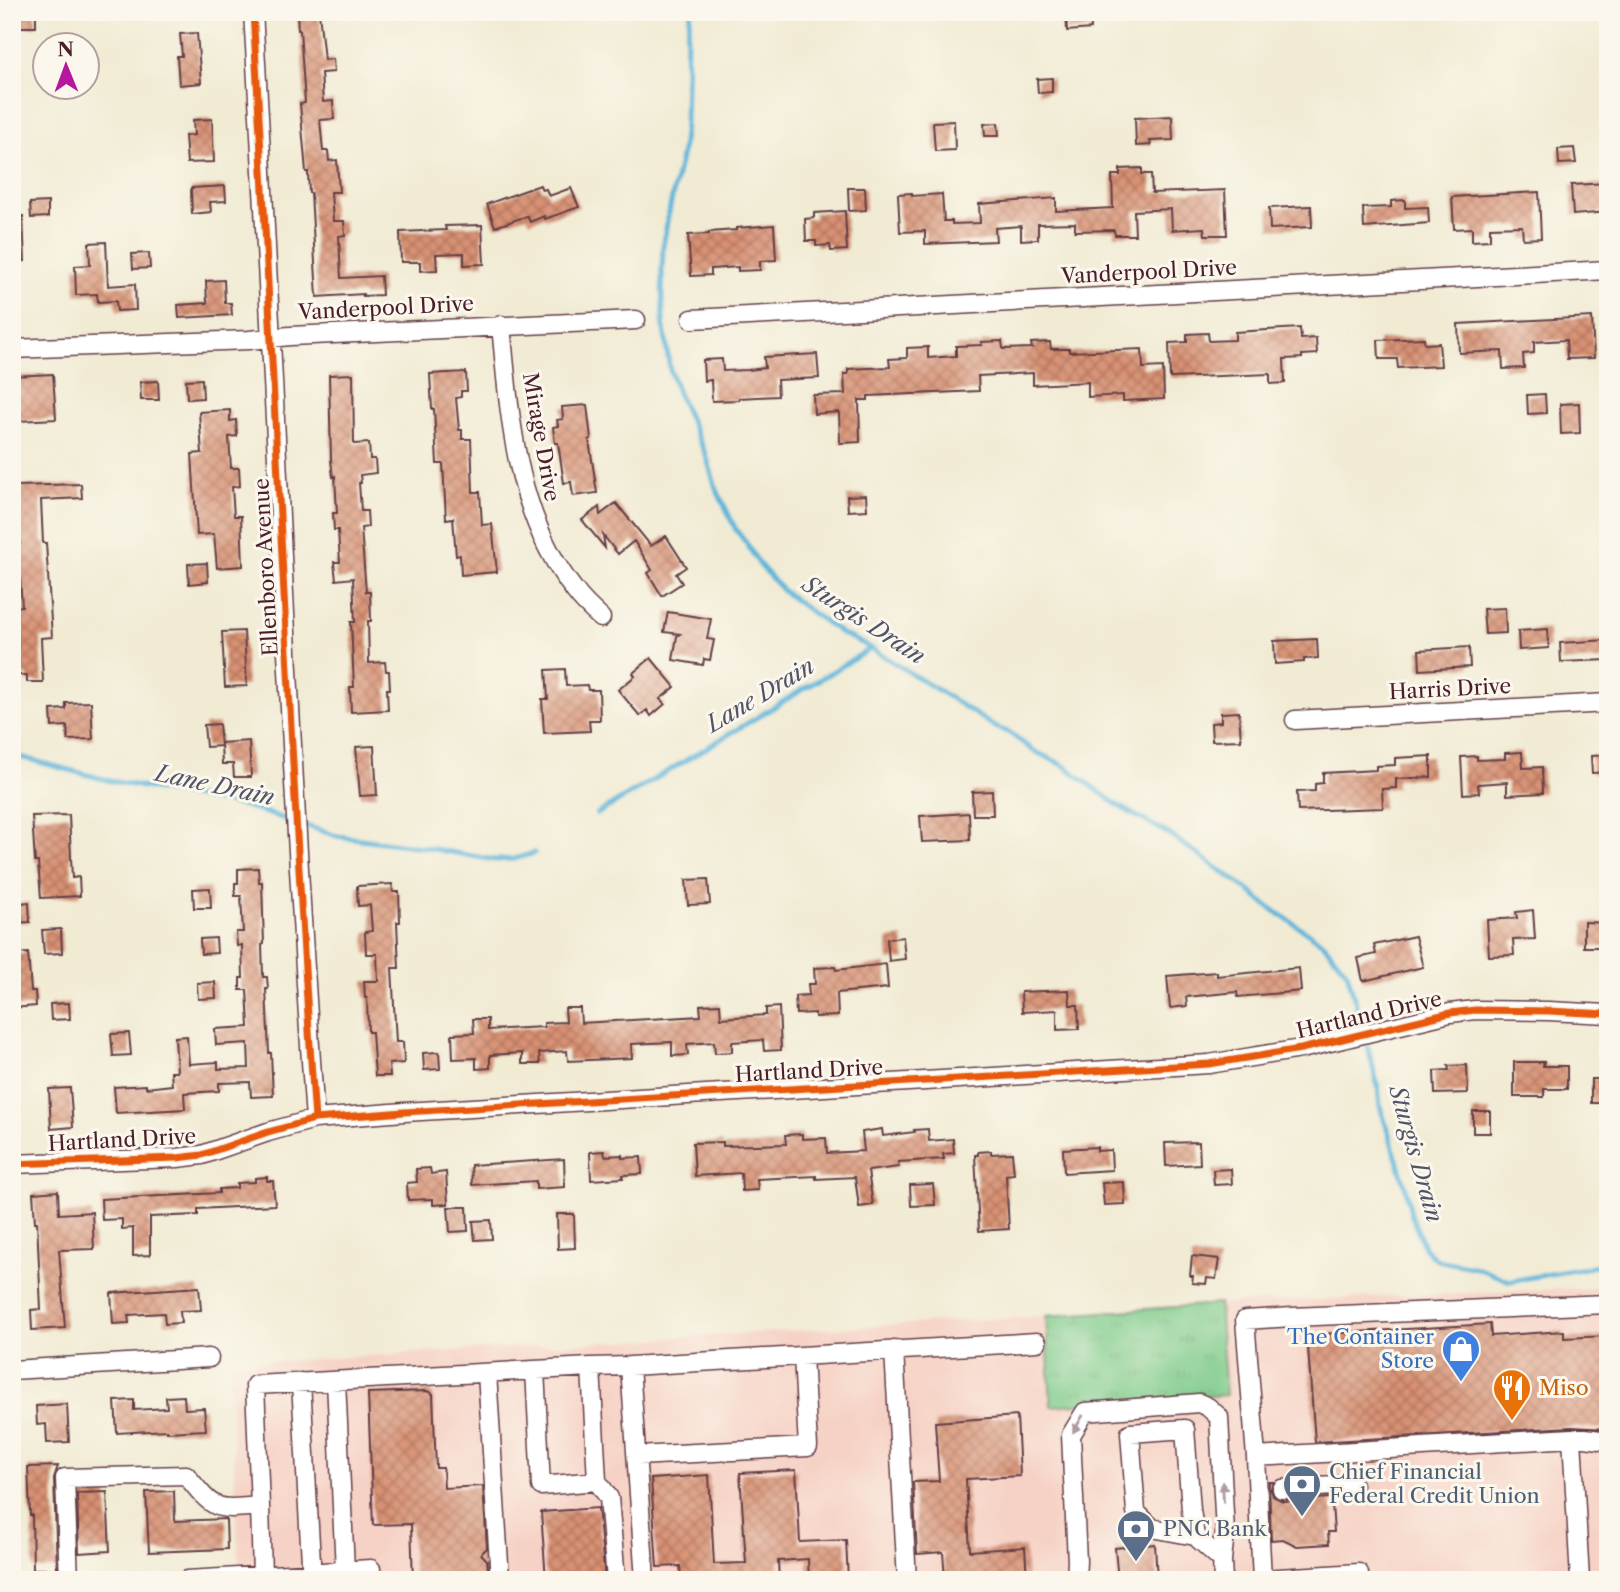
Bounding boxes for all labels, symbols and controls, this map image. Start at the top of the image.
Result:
north arrow [32,32,102,102]
text: N [57,38,74,61]
street label: Vanderpool Drive [1059,254,1237,289]
street label: Vanderpool Drive [296,290,474,325]
street label: Mirage Drive [518,371,565,503]
street label: Ellenboro Avenue [248,477,283,657]
water label: Sturgis Drain [796,569,931,670]
water label: Lane Drain [699,652,819,739]
street label: Harris Drive [1388,673,1512,704]
water label: Lane Drain [151,758,277,811]
street label: Hartland Drive [1294,986,1444,1043]
street label: Hartland Drive [734,1054,884,1087]
water label: Sturgis Drain [1383,1081,1449,1226]
street label: Hartland Drive [47,1123,197,1156]
place label: The Container Store [1287,1324,1434,1373]
shop icon: The Container Store [1440,1328,1482,1383]
restaurant icon: Miso [1491,1367,1533,1422]
place label: Miso [1539,1375,1589,1400]
one-way arrow [1072,1414,1084,1433]
place label: Chief Financial Federal Credit Union [1329,1459,1540,1508]
bank icon: Chief Financial Federal Credit Union [1281,1463,1323,1518]
one-way arrow [1218,1480,1229,1502]
bank icon: PNC Bank [1115,1508,1157,1563]
place label: PNC Bank [1163,1516,1268,1541]

